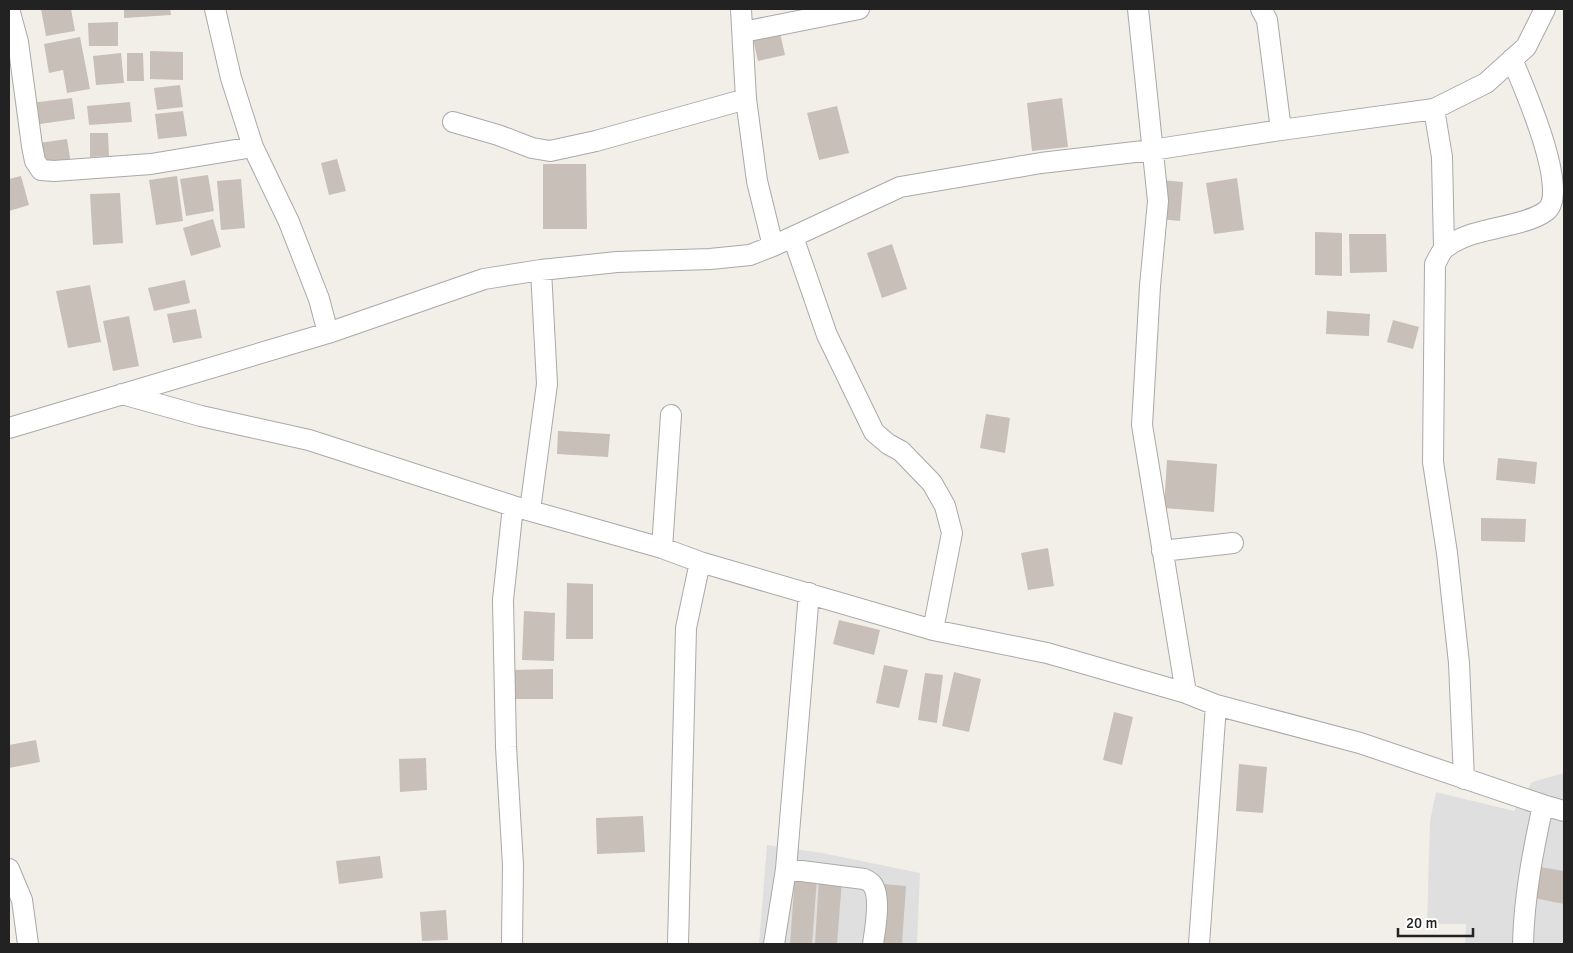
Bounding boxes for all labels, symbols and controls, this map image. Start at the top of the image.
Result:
scale bar [1398,906,1473,938]
text: 20 m [1406,914,1437,932]

